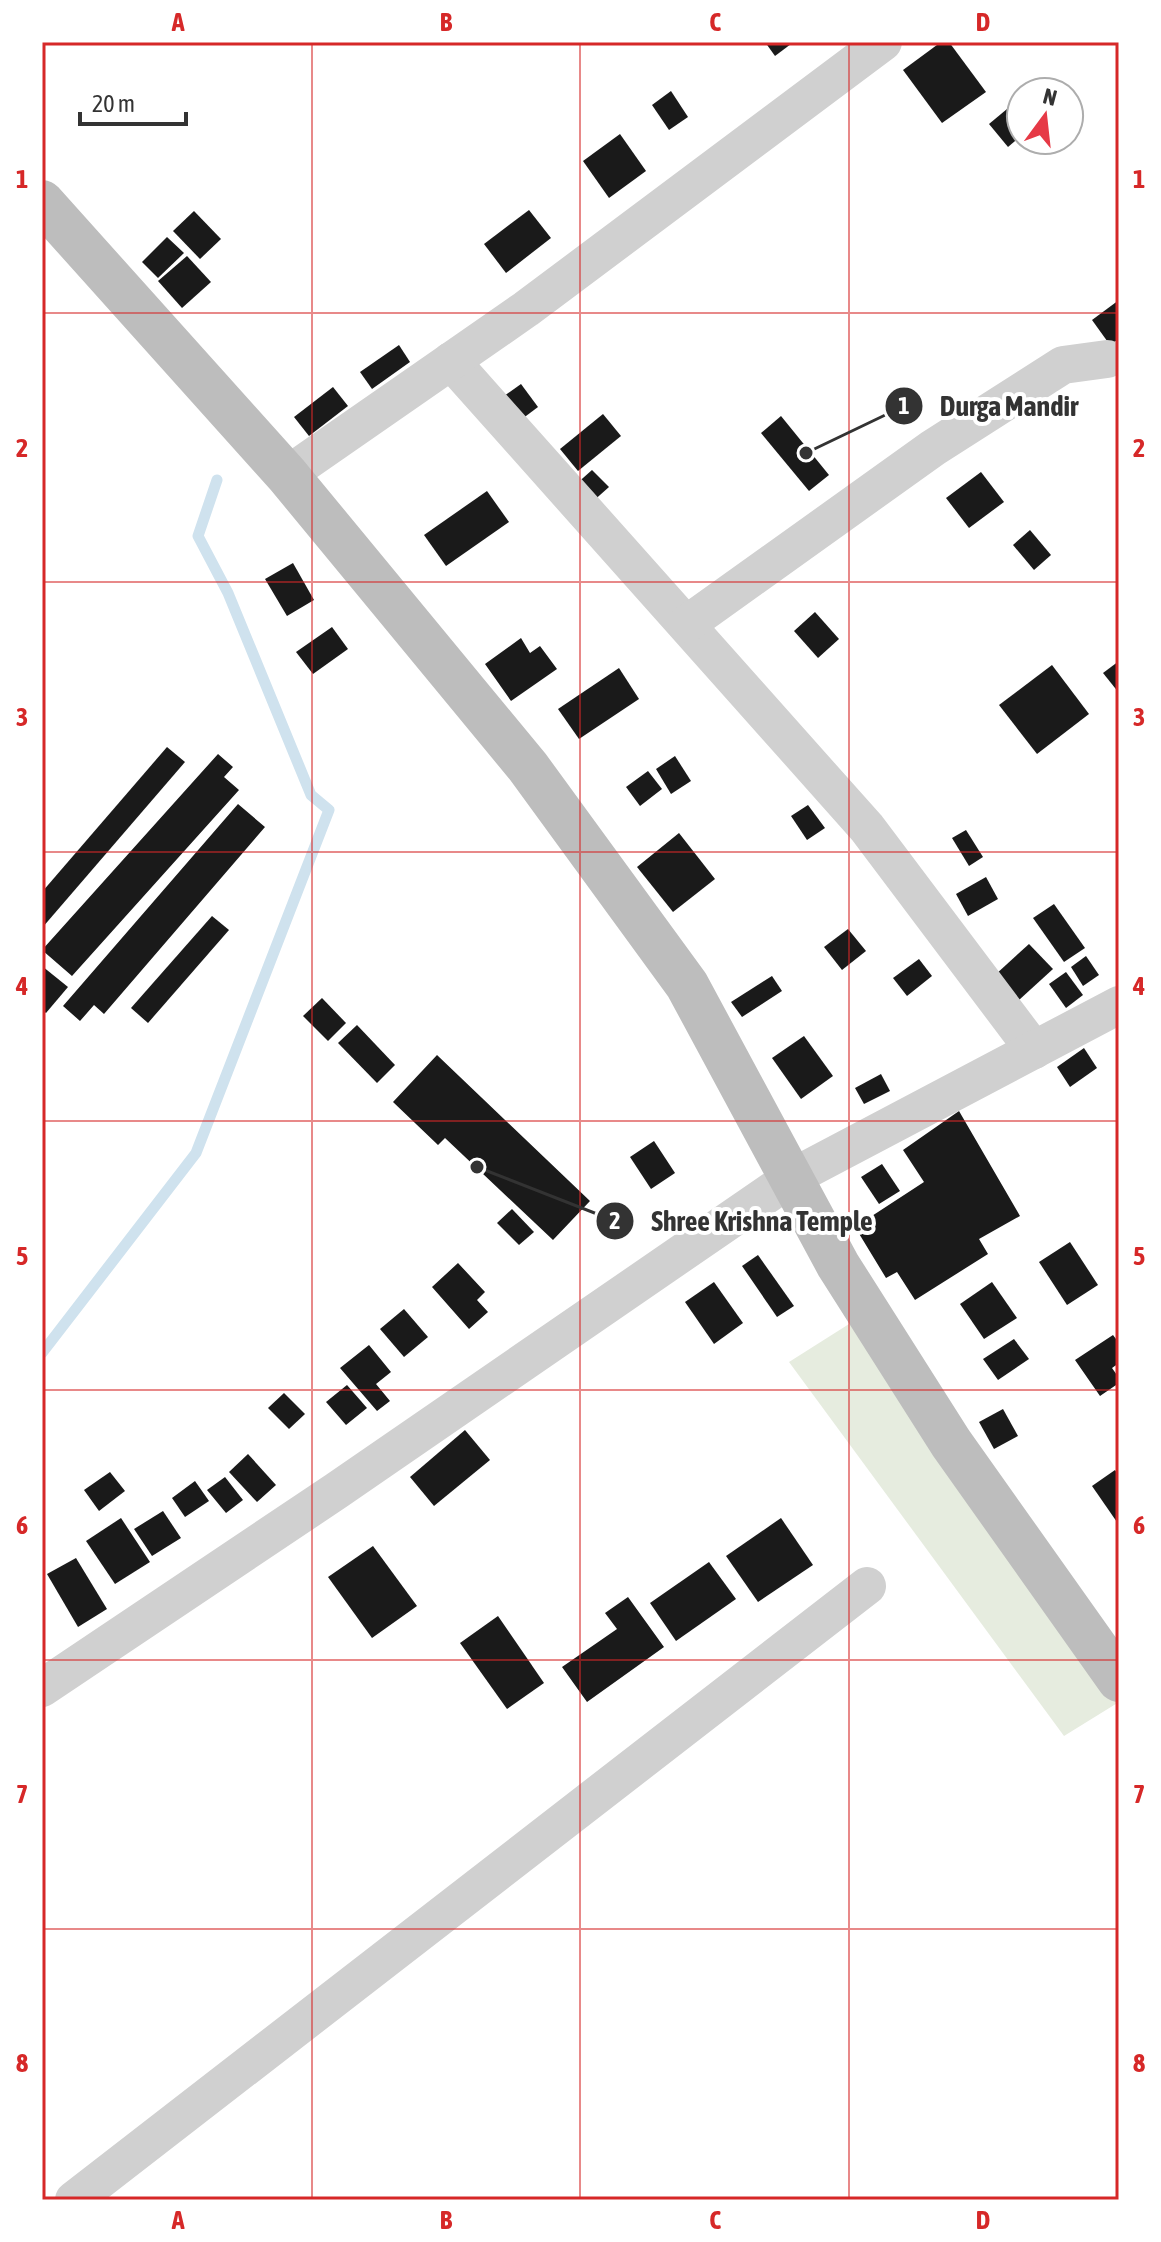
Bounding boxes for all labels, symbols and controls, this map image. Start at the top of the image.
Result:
text: A [171,7,185,37]
text: B [440,7,453,37]
text: C [709,7,721,37]
text: D [976,7,990,37]
scale bar [80,76,186,126]
north arrow [1005,76,1085,156]
text: N [1041,82,1060,111]
text: 20 m [92,90,135,117]
text: 1 [16,164,28,194]
text: 1 [1133,164,1145,194]
callout: Durga Mandir [884,380,1094,432]
text: Durga Mandir [940,390,1079,422]
text: 1 [898,392,910,419]
text: 2 [16,433,28,463]
text: 2 [1133,433,1145,463]
text: 3 [16,702,28,732]
text: 3 [1133,702,1145,732]
text: 4 [15,971,28,1001]
text: 4 [1132,971,1145,1001]
callout: Shree Krishna Temple [595,1195,888,1247]
text: Shree Krishna Temple [651,1205,873,1237]
text: 2 [609,1207,621,1234]
text: 5 [16,1241,28,1271]
text: 5 [1133,1241,1145,1271]
text: 6 [16,1510,28,1540]
text: 6 [1133,1510,1145,1540]
text: 7 [16,1779,28,1809]
text: 7 [1133,1779,1145,1809]
text: 8 [16,2048,28,2078]
text: 8 [1133,2048,1145,2078]
text: A [171,2205,185,2235]
text: B [440,2205,453,2235]
text: C [709,2205,721,2235]
text: D [976,2205,990,2235]

